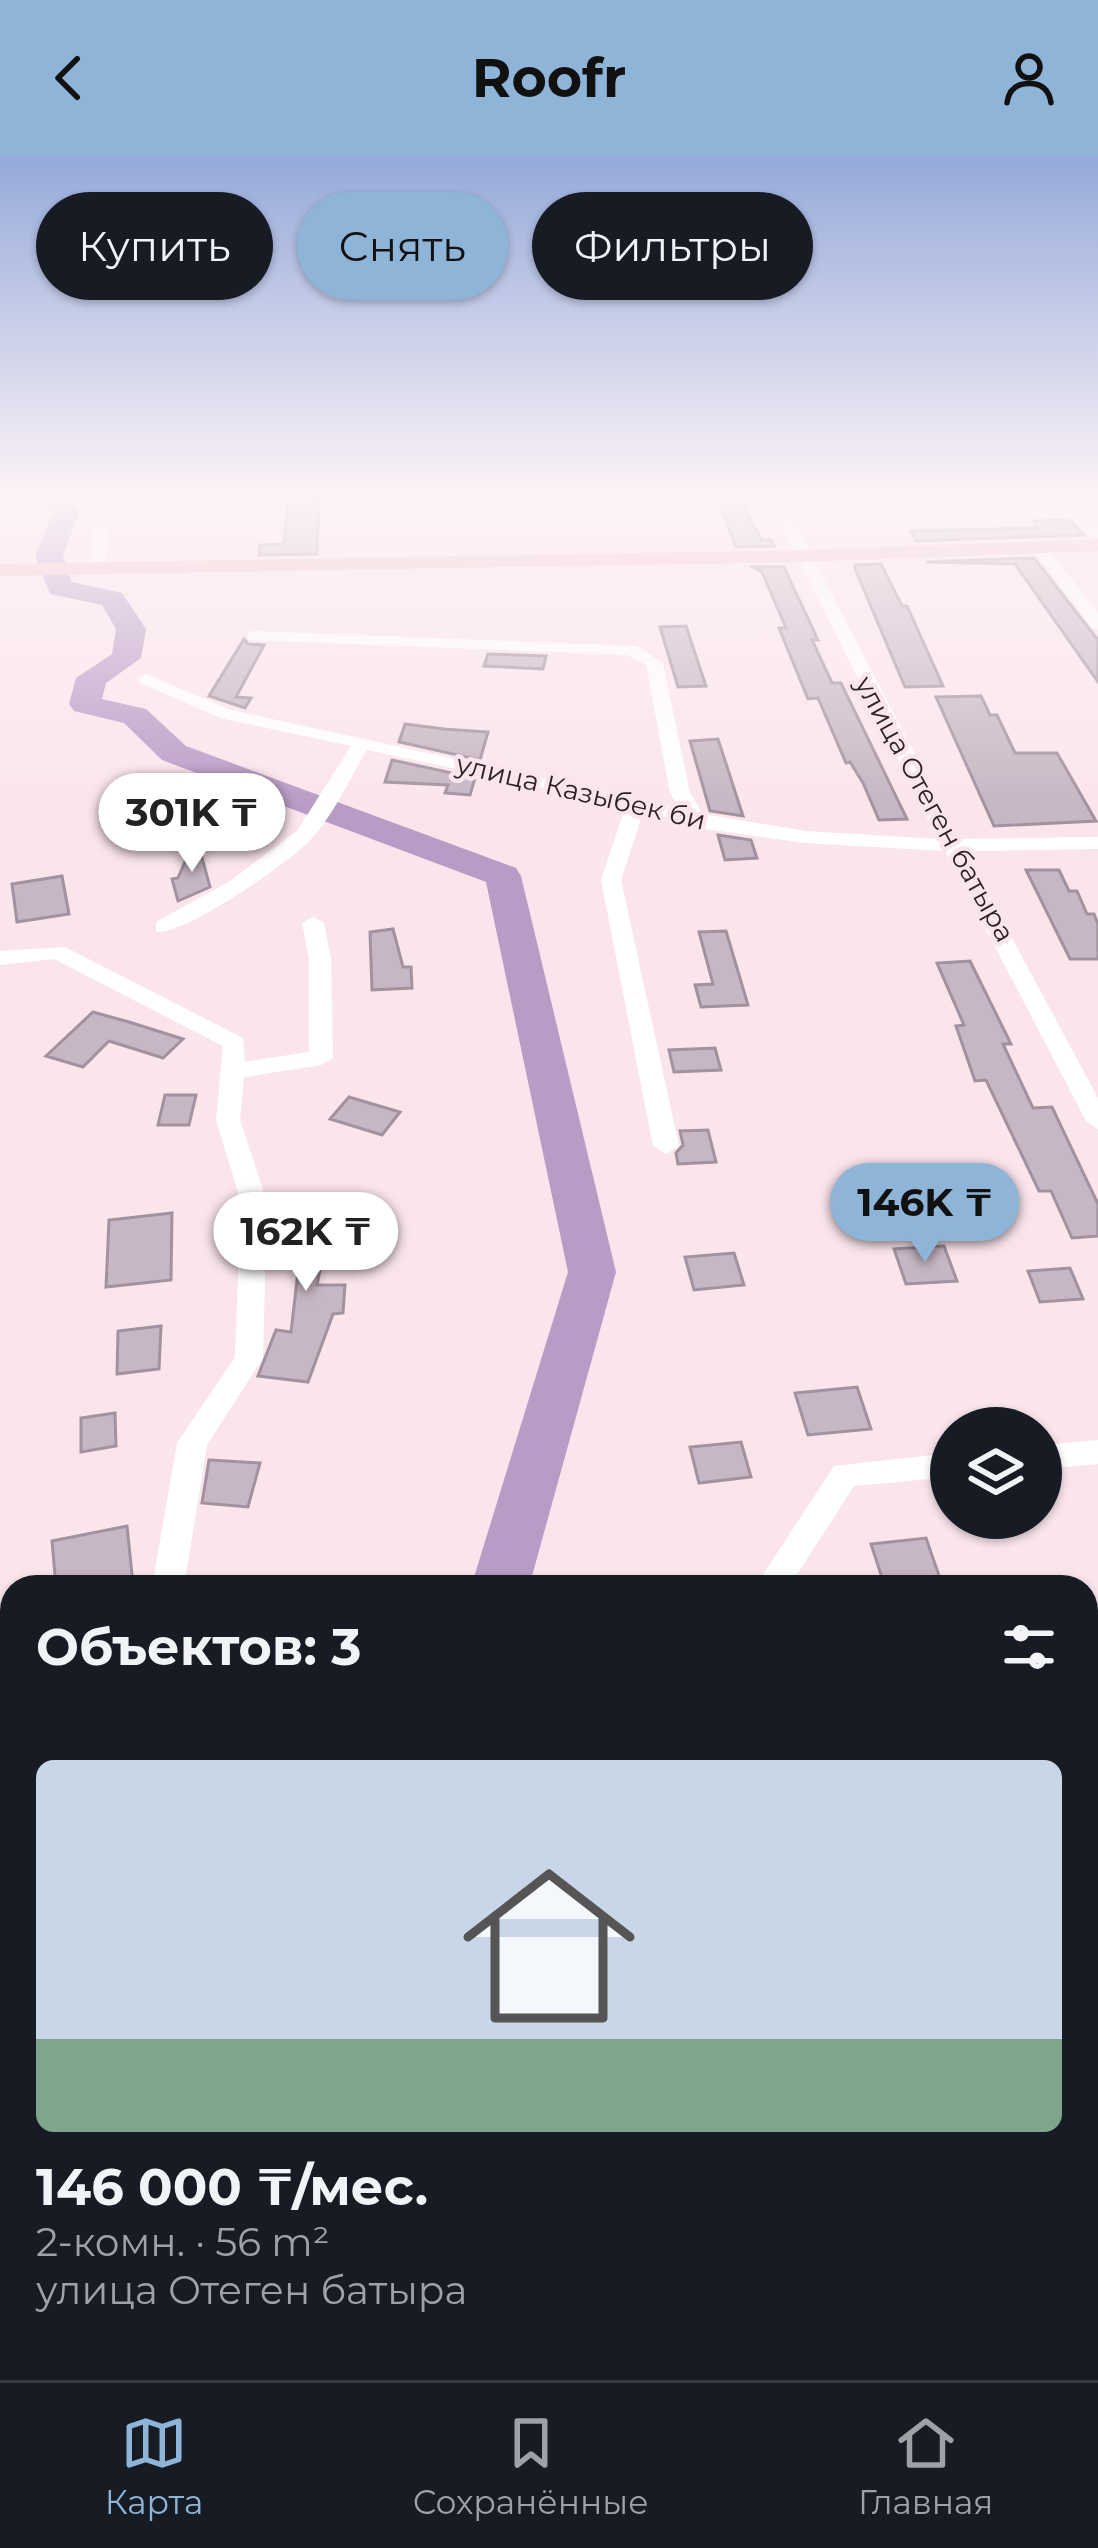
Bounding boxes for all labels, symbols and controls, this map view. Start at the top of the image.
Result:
icon: back [36,45,102,111]
text: Roofr [472,45,626,111]
icon: person [996,45,1062,111]
chip: Купить [36,192,273,300]
chip: Снять [297,192,508,300]
chip: Фильтры [532,192,813,300]
street label: улица Отеген батыра [848,670,1022,948]
street label: улица Казыбек би [452,747,709,837]
pin: 301K ₸ [94,773,290,875]
text: 301K ₸ [125,788,259,836]
pin: 146K ₸ [827,1163,1023,1265]
text: 146K ₸ [857,1178,993,1226]
pin: 162K ₸ [208,1192,404,1294]
text: 162K ₸ [240,1207,372,1255]
map controls [930,1407,1062,1539]
button: layers [930,1407,1062,1539]
icon: filters [996,1614,1062,1680]
text: Объектов: 3 [36,1616,362,1678]
icon: home [441,1838,657,2054]
text: 146 000 ₸/мес. [36,2156,428,2218]
text: 2-комн. · 56 m² [36,2218,329,2266]
text: улица Отеген батыра [36,2266,467,2314]
tab: Карта [105,2410,203,2522]
tab: Сохранённые [413,2410,649,2522]
tab: Главная [858,2410,993,2522]

